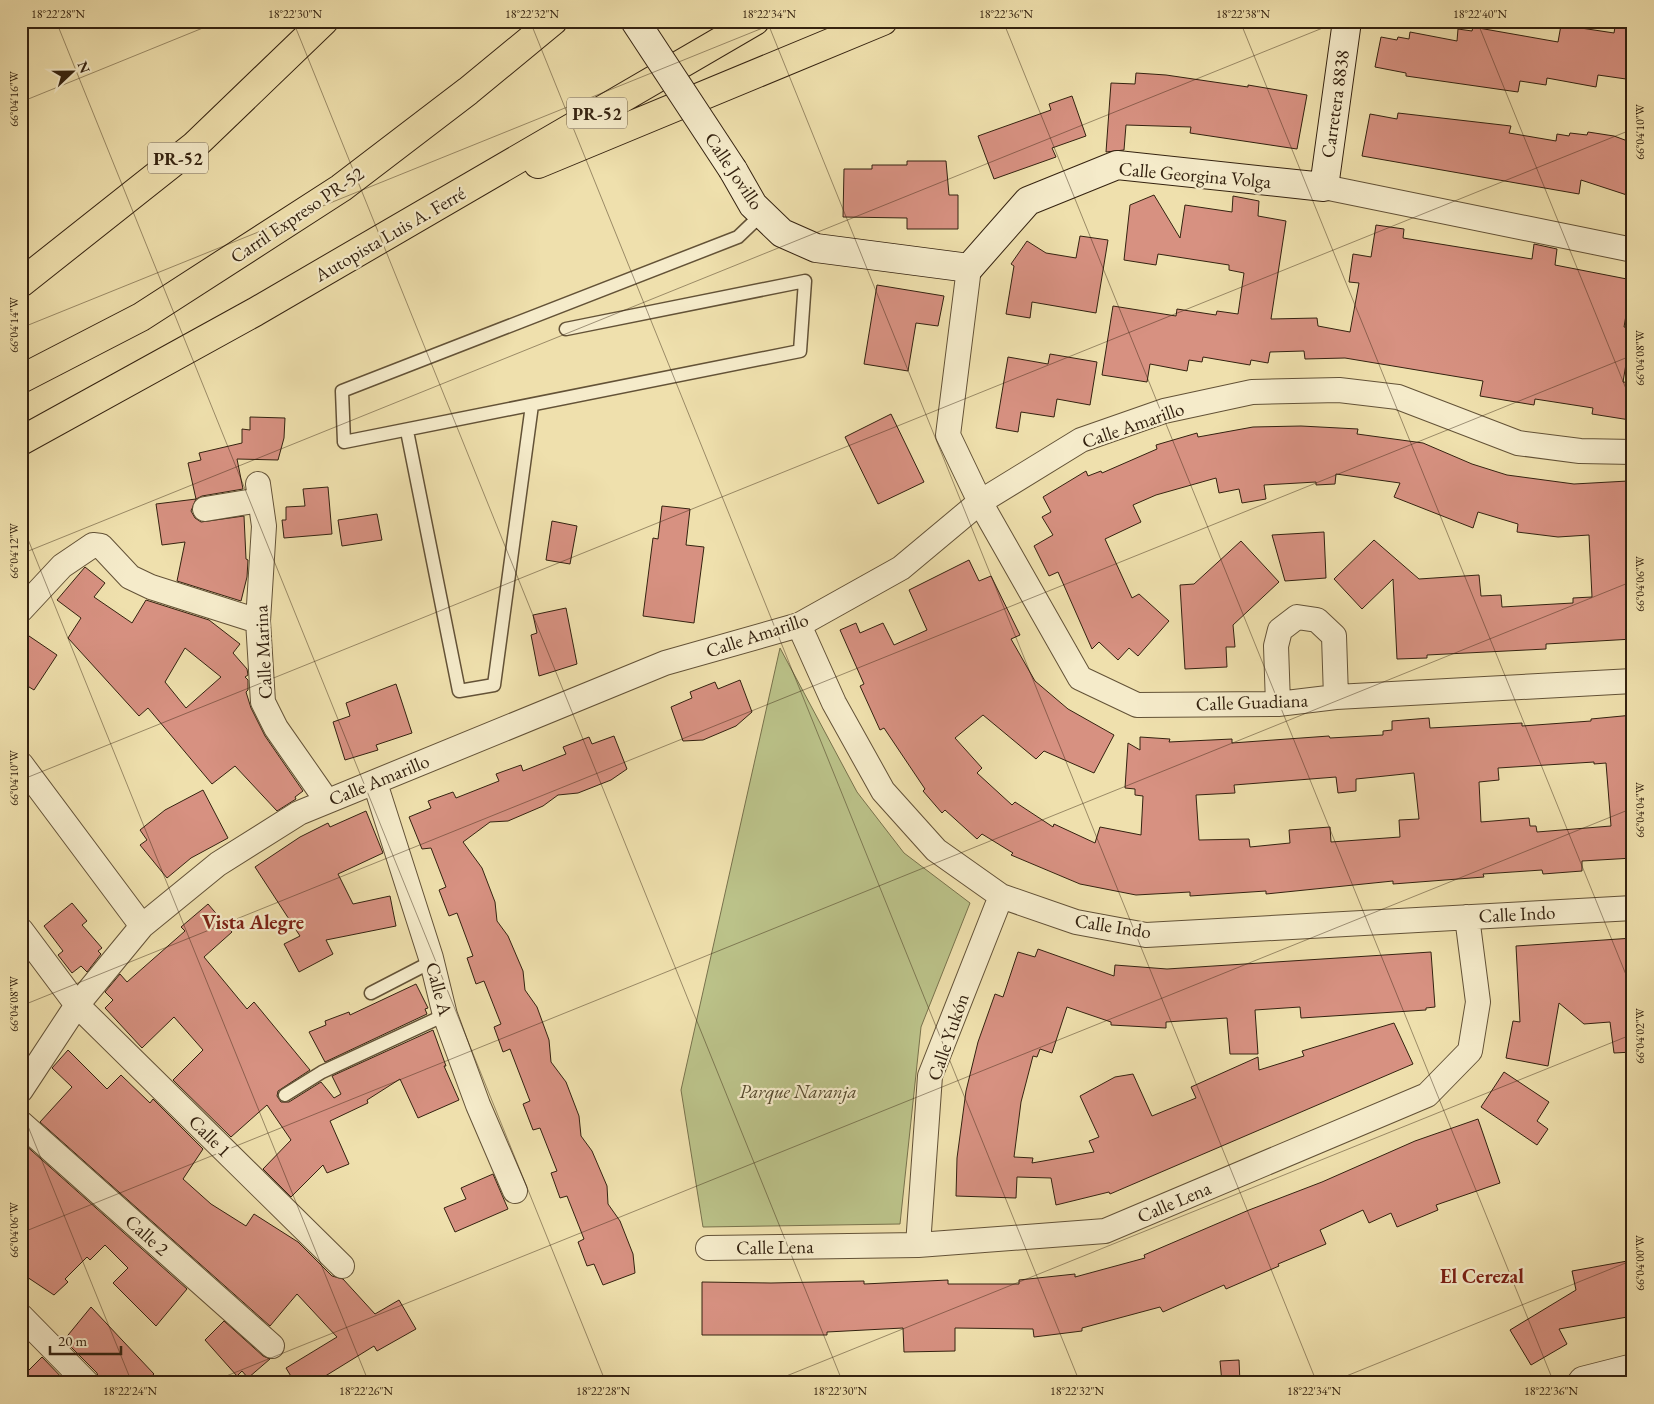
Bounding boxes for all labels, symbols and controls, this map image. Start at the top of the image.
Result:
text: 18°22'28"N [31,6,85,22]
text: 18°22'30"N [268,6,322,22]
text: 18°22'32"N [505,6,559,22]
text: 18°22'34"N [742,6,796,22]
text: 18°22'36"N [979,6,1033,22]
text: 18°22'38"N [1216,6,1270,22]
text: 18°22'40"N [1453,6,1507,22]
north arrow [48,48,98,98]
street label: Carretera 8838 [1315,48,1355,160]
text: N [74,59,95,76]
text: 66°04'16"W [6,70,22,127]
road number: PR-52 [567,98,627,128]
text: 66°04'10"W [1632,103,1648,160]
street label: Calle Jovillo [699,127,769,215]
road number: PR-52 [148,142,208,174]
street label: Calle Georgina Volga [1118,156,1273,194]
street label: Carril Expreso PR-52 [225,161,369,269]
street label: Autopista Luis A. Ferré [309,181,470,288]
text: 66°04'14"W [6,296,22,353]
text: 66°04'08"W [1632,329,1648,386]
street label: Calle Amarillo [1079,396,1187,454]
text: 66°04'12"W [6,522,22,579]
text: 66°04'06"W [1632,555,1648,612]
street label: Calle Marina [248,604,278,700]
street label: Calle Amarillo [703,607,811,663]
street label: Calle Guadiana [1195,688,1309,716]
street label: Calle Amarillo [325,748,433,812]
text: 66°04'10"W [6,749,22,806]
text: 66°04'04"W [1632,781,1648,838]
street label: Calle Indo [1478,900,1556,928]
street label: Calle Indo [1073,908,1153,944]
district label: Vista Alegre [202,909,304,935]
street label: Calle A [420,959,458,1019]
text: 66°04'08"W [6,975,22,1032]
street label: Calle Yukón [921,990,975,1084]
text: 66°04'02"W [1632,1007,1648,1064]
park label: Parque Naranja [739,1079,857,1105]
street label: Calle 1 [183,1109,237,1163]
street label: Calle Lena [1133,1175,1215,1229]
text: 66°04'06"W [6,1201,22,1258]
street label: Calle 2 [120,1209,174,1261]
street label: Calle Lena [736,1234,814,1260]
text: 66°04'00"W [1632,1234,1648,1291]
district label: El Cerezal [1440,1263,1524,1289]
scale bar [50,1324,121,1356]
text: 20 m [58,1331,87,1350]
text: 18°22'24"N [103,1383,157,1399]
text: 18°22'26"N [339,1383,393,1399]
text: 18°22'28"N [576,1383,630,1399]
text: 18°22'30"N [813,1383,867,1399]
text: 18°22'32"N [1050,1383,1104,1399]
text: 18°22'34"N [1287,1383,1341,1399]
text: 18°22'36"N [1524,1383,1578,1399]

